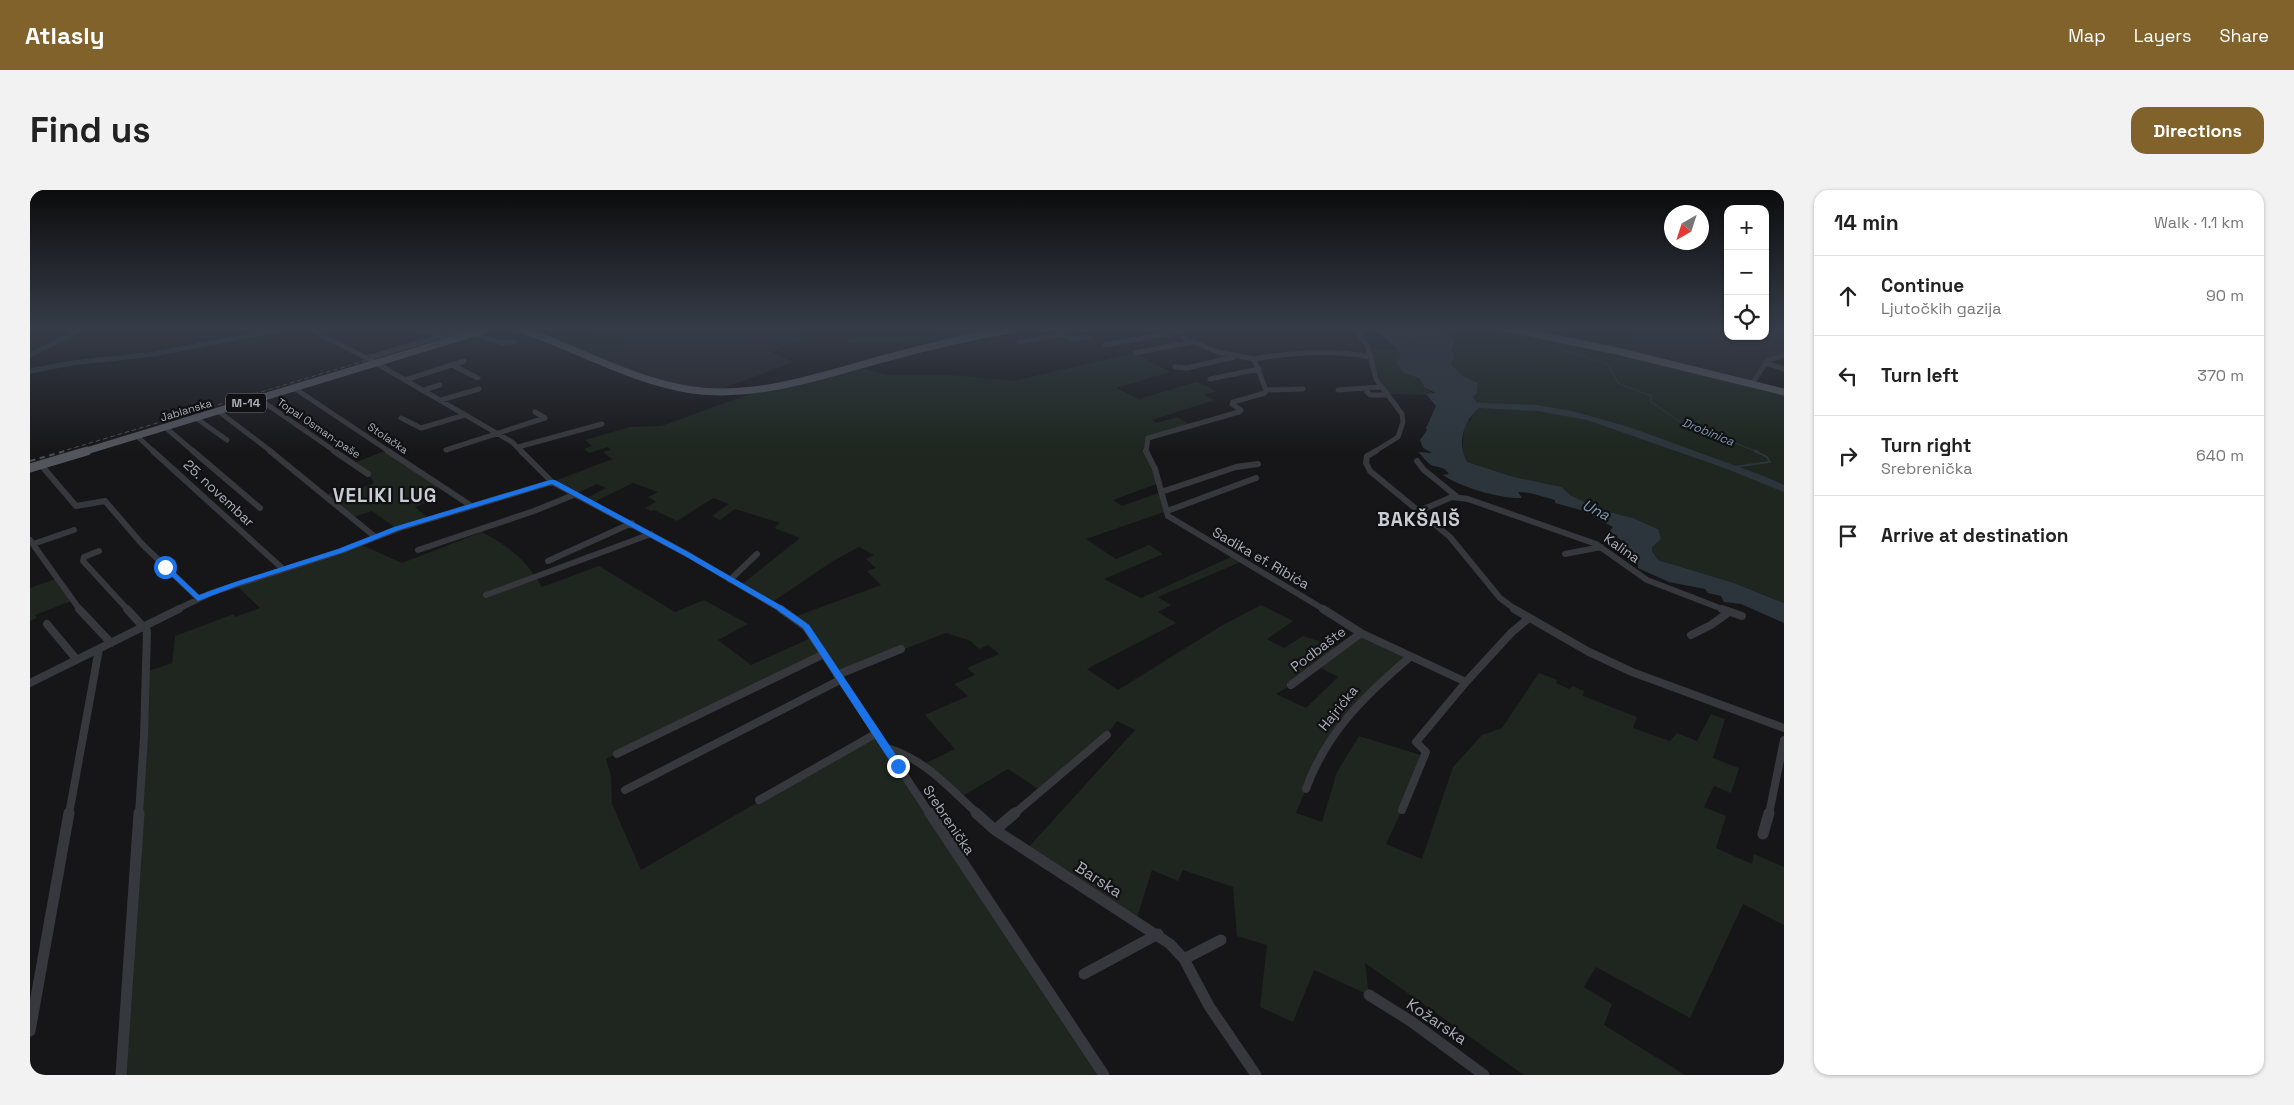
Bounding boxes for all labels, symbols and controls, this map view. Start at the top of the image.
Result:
text: Atlasly [25,20,104,51]
text: Map [2068,24,2106,47]
text: Layers [2134,24,2191,47]
text: Share [2219,24,2269,47]
button: Directions [2131,107,2264,154]
text: Find us [30,108,151,152]
north arrow [1664,205,1709,250]
map controls [1724,205,1769,340]
button: + [1724,205,1769,250]
text: 14 min [1834,209,1899,236]
text: Walk · 1.1 km [2154,212,2244,233]
button: − [1724,250,1769,295]
text: Continue [1881,273,1964,298]
icon: ahead [1834,282,1862,310]
text: 90 m [2206,285,2244,306]
button: locate [1724,295,1769,340]
text: Ljutočkih gazija [1881,298,2001,319]
icon: left [1834,362,1862,390]
text: Turn left [1881,363,1959,388]
text: 370 m [2197,365,2244,386]
road number: M-14 [226,394,266,412]
street label: Jablanska [158,395,214,424]
street label: Topal Osman-paše [275,395,363,461]
water label: Drobinica [1680,414,1736,450]
street label: Stolačka [365,419,412,457]
text: Turn right [1881,433,1971,458]
icon: right [1834,442,1862,470]
text: 640 m [2196,445,2244,466]
street label: 25. novembar [180,456,258,530]
text: Srebrenička [1881,458,1972,479]
district label: VELIKI LUG [333,483,437,508]
water label: Una [1580,495,1613,525]
district label: BAKŠAIŠ [1377,507,1461,532]
icon: arrive [1834,522,1862,550]
street label: Sadika ef. Ribića [1209,523,1313,593]
text: Arrive at destination [1881,523,2069,548]
street label: Kalina [1600,529,1644,567]
route start [154,556,177,579]
street label: Podbašte [1287,622,1349,676]
street label: Hajrićka [1314,682,1362,734]
route end [887,755,910,778]
street label: Srebrenička [919,782,979,858]
street label: Barska [1071,857,1126,902]
street label: Kožarska [1402,994,1471,1049]

